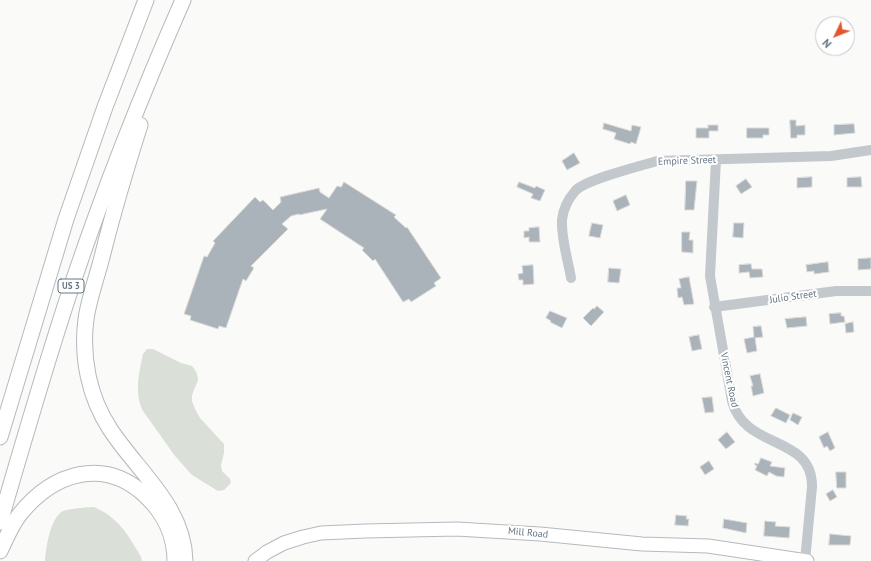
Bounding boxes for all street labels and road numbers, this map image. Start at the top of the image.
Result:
street label: Empire Street [658,154,716,168]
road number: US 3 [58,279,84,293]
street label: Julio Street [769,288,817,306]
street label: Vincent Road [717,351,741,409]
street label: Mill Road [507,525,549,541]

